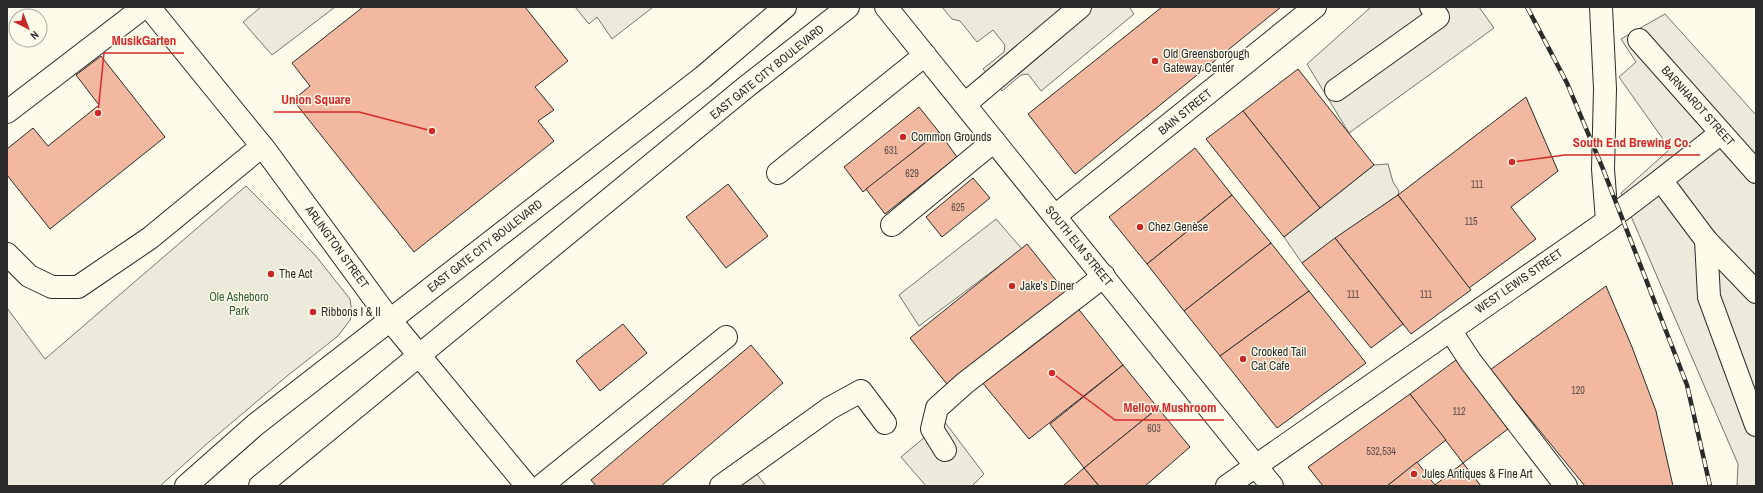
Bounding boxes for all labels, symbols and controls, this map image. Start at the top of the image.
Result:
north arrow [8,8,48,48]
street label: EAST GATE CITY BOULEVARD [707,21,827,123]
text: N [28,28,42,43]
callout: MusikGarten [104,28,184,53]
text: MusikGarten [112,32,176,49]
place label: Old Greensborough Gateway Center [1163,46,1249,76]
marker: Old Greensborough Gateway Center [1150,56,1160,66]
street label: BARNHARDT STREET [1658,63,1738,149]
street label: BAIN STREET [1155,85,1215,139]
callout: Union Square [274,87,359,112]
text: Union Square [281,91,351,108]
place label: Common Grounds [911,129,991,145]
callout: South End Brewing Co. [1565,130,1700,155]
marker: Common Grounds [898,132,908,142]
text: South End Brewing Co. [1573,134,1691,151]
house number: 631 [884,144,898,157]
house number: 629 [905,167,919,180]
house number: 111 [1471,178,1484,191]
street label: EAST GATE CITY BOULEVARD [424,196,546,296]
house number: 625 [951,201,965,214]
street label: ARLINGTON STREET [301,202,373,292]
street label: SOUTH ELM STREET [1042,203,1116,289]
house number: 115 [1464,215,1478,228]
place label: Chez Genèse [1148,219,1208,235]
marker: Chez Genèse [1135,222,1145,232]
street label: WEST LEWIS STREET [1472,245,1566,317]
place label: The Act [279,266,313,282]
marker: The Act [266,269,276,279]
place label: Jake's Diner [1020,278,1075,294]
marker: Jake's Diner [1007,281,1017,291]
house number: 111 [1347,288,1360,301]
house number: 111 [1420,288,1433,301]
park label: Ole Asheboro Park [209,289,269,319]
place label: Ribbons I & II [321,304,381,320]
marker: Ribbons I & II [308,307,318,317]
place label: Crooked Tail Cat Cafe [1251,344,1306,374]
marker: Crooked Tail Cat Cafe [1238,354,1248,364]
house number: 120 [1571,384,1585,397]
callout: Mellow Mushroom [1115,395,1224,420]
text: Mellow Mushroom [1124,399,1217,416]
house number: 112 [1452,405,1466,418]
house number: 603 [1147,422,1161,435]
house number: 532,534 [1366,445,1396,458]
place label: Jules Antiques & Fine Art [1422,466,1533,482]
marker: Jules Antiques & Fine Art [1409,469,1419,479]

